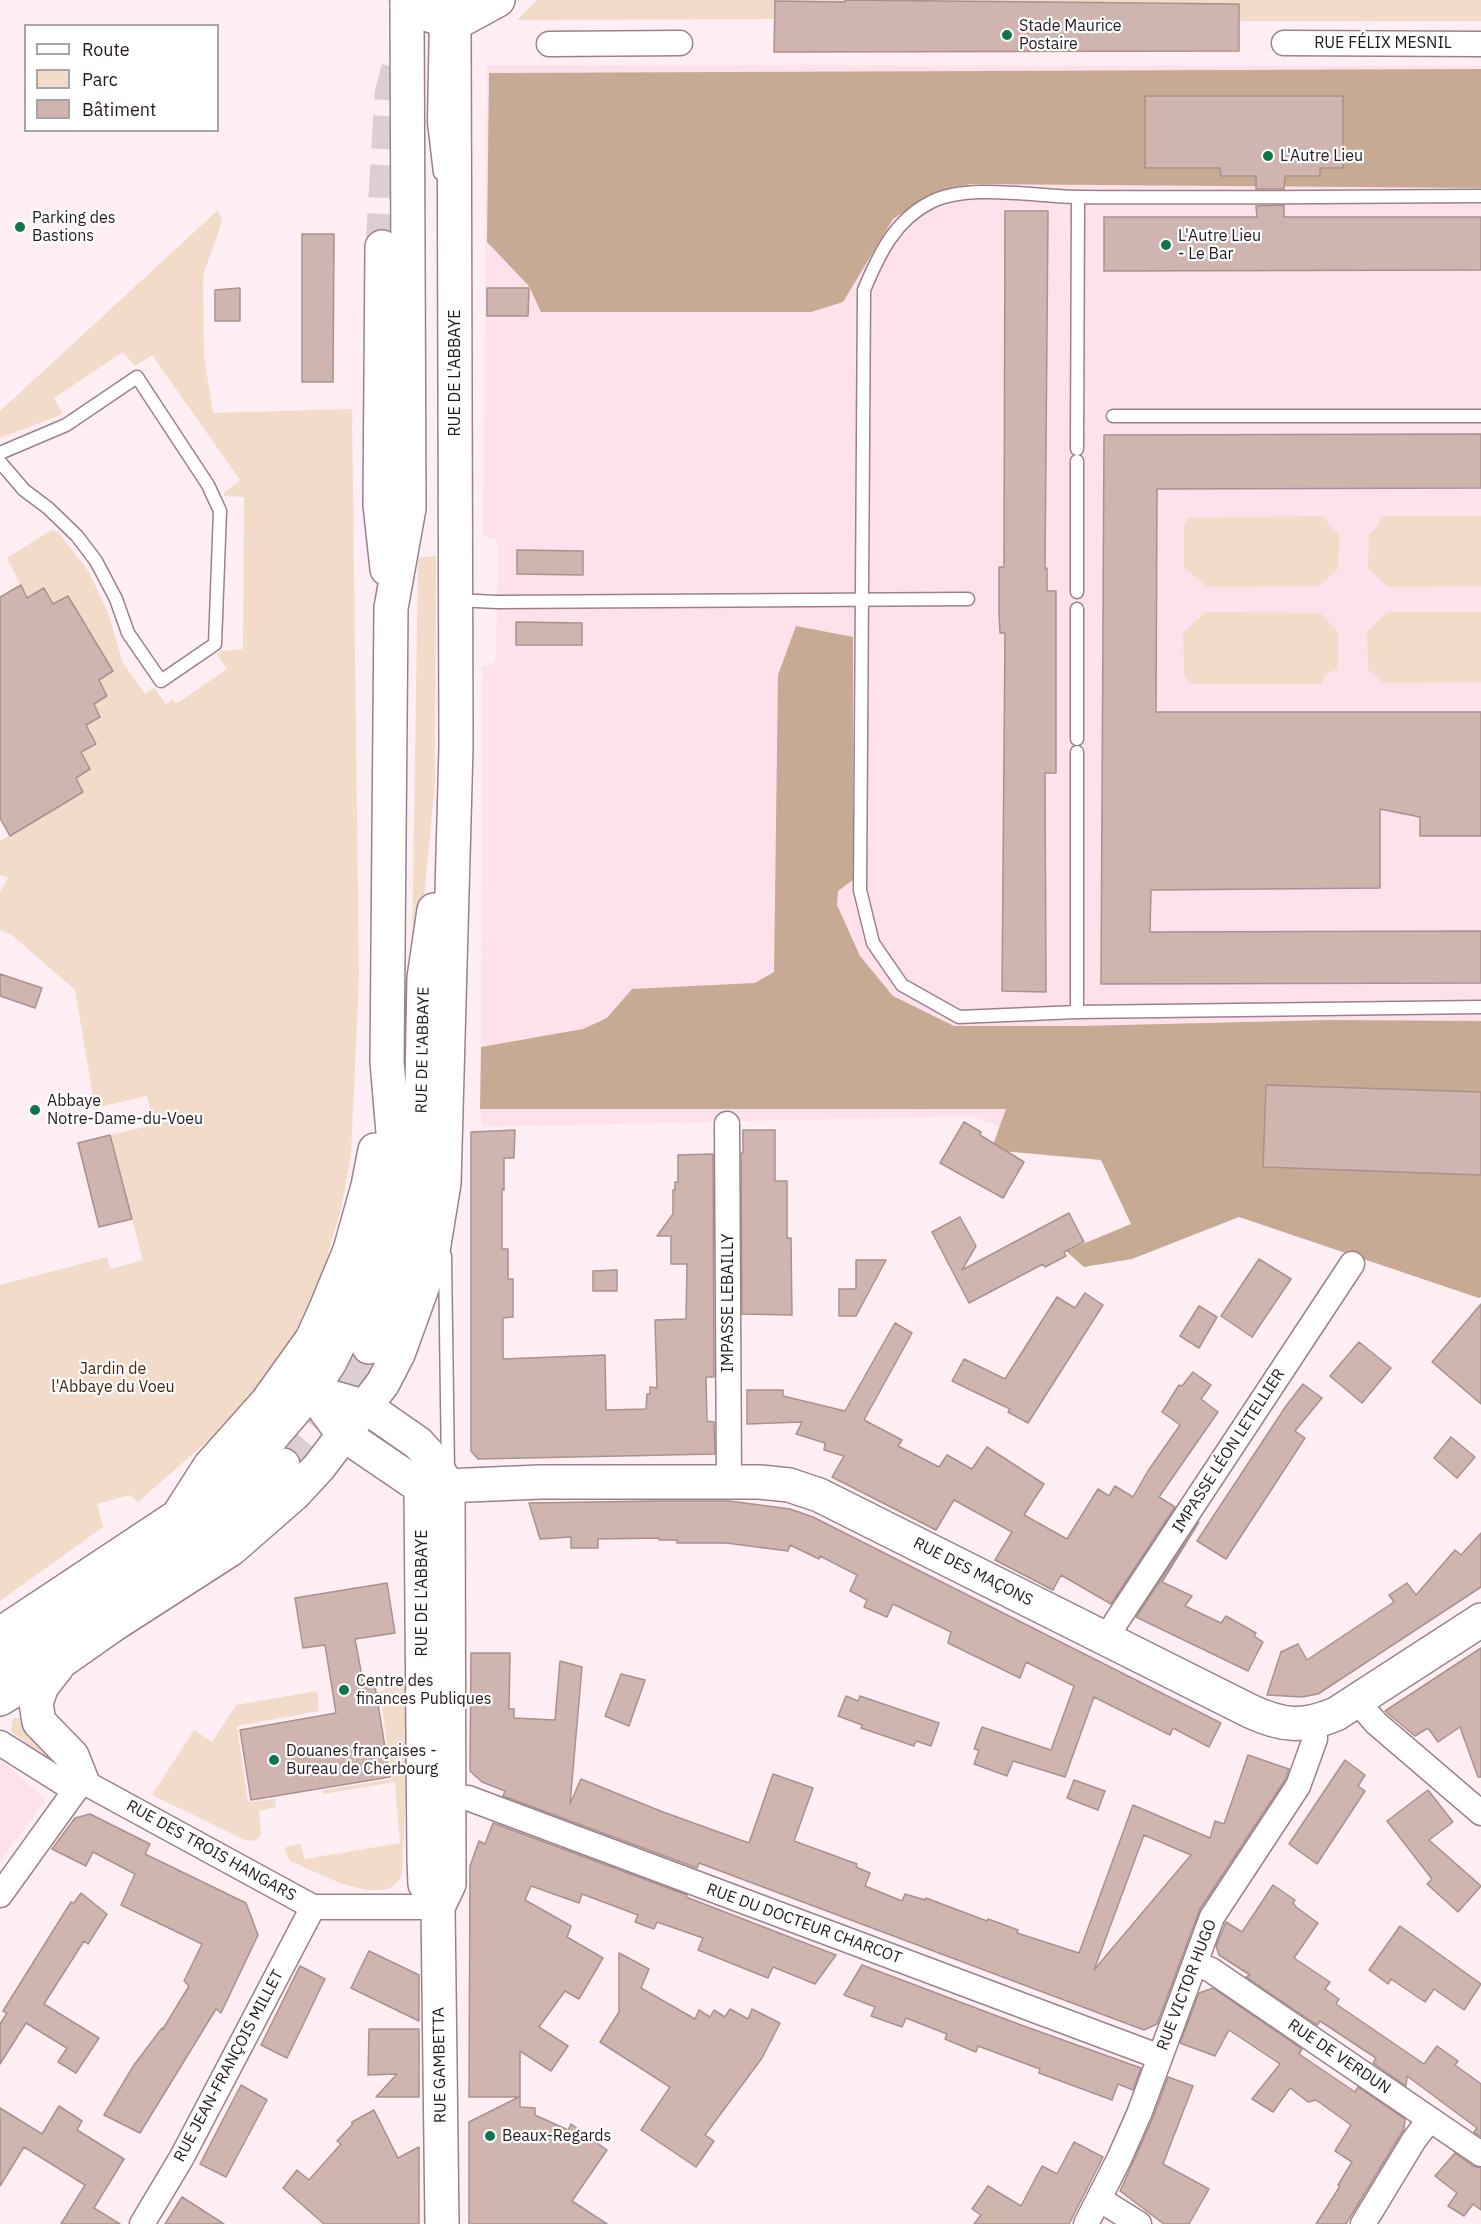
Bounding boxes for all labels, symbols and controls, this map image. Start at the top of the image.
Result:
place label: Stade Maurice Postaire [1019,16,1122,54]
legend [24,24,219,132]
marker: Stade Maurice Postaire [1000,28,1014,42]
street label: RUE FÉLIX MESNIL [1314,33,1452,53]
text: Route [82,38,130,61]
text: Parc [82,68,118,91]
text: Bâtiment [82,98,156,121]
place label: L'Autre Lieu [1280,146,1363,166]
marker: L'Autre Lieu [1261,149,1275,163]
place label: Parking des Bastions [32,208,116,246]
marker: Parking des Bastions [13,220,27,234]
place label: L'Autre Lieu - Le Bar [1178,226,1261,264]
marker: L'Autre Lieu - Le Bar [1159,238,1173,252]
street label: RUE DE L'ABBAYE [445,310,465,436]
street label: RUE DE L'ABBAYE [412,986,434,1114]
place label: Abbaye Notre-Dame-du-Voeu [47,1091,203,1129]
marker: Abbaye Notre-Dame-du-Voeu [28,1103,42,1117]
street label: IMPASSE LEBAILLY [718,1234,738,1372]
park label: Jardin de l'Abbaye du Voeu [51,1359,175,1397]
street label: IMPASSE LÉON LETELLIER [1169,1365,1289,1537]
street label: RUE DE L'ABBAYE [412,1530,432,1656]
street label: RUE DES MAÇONS [910,1534,1036,1610]
place label: Centre des finances Publiques [356,1671,491,1709]
marker: Centre des finances Publiques [337,1683,351,1697]
place label: Douanes françaises - Bureau de Cherbourg [286,1741,438,1779]
marker: Douanes françaises - Bureau de Cherbourg [267,1753,281,1767]
street label: RUE DES TROIS HANGARS [123,1796,299,1906]
street label: RUE DU DOCTEUR CHARCOT [704,1880,904,1968]
street label: RUE VICTOR HUGO [1153,1917,1221,2053]
street label: RUE JEAN-FRANÇOIS MILLET [170,1967,288,2165]
street label: RUE GAMBETTA [429,2007,451,2123]
street label: RUE DE VERDUN [1284,2015,1394,2099]
place label: Beaux-Regards [502,2126,611,2146]
marker: Beaux-Regards [483,2129,497,2143]

